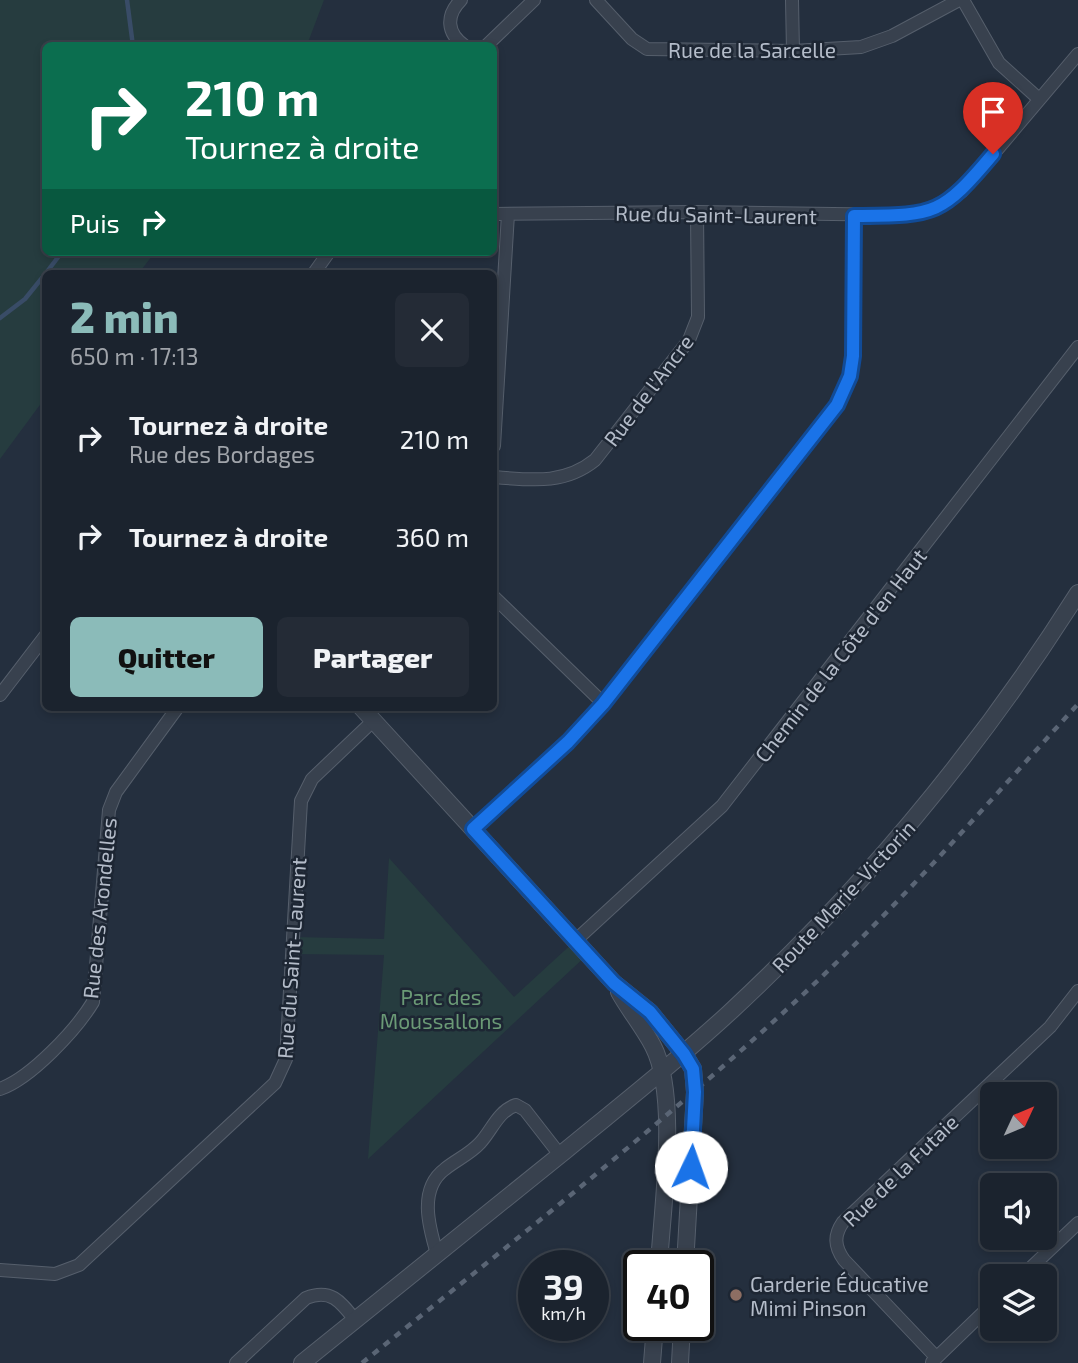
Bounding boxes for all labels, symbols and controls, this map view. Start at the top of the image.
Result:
street label: Rue de la Sarcelle [668,37,836,62]
text: 210 m [185,67,319,126]
icon: right [70,70,161,161]
pin [963,82,1023,154]
icon: arrive [974,93,1012,131]
text: Tournez à droite [185,127,419,165]
street label: Rue du Saint-Laurent [615,200,817,228]
icon: right [134,203,172,241]
text: Puis [70,207,120,238]
text: 2 min [70,291,179,341]
button: close [395,293,469,367]
street label: Rue de l'Ancre [598,329,698,451]
text: 650 m · 17:13 [70,342,199,370]
text: Tournez à droite [129,409,328,440]
icon: right [70,419,108,457]
text: 210 m [400,423,469,454]
text: Rue des Bordages [129,440,315,468]
icon: right [70,517,108,555]
text: Tournez à droite [129,521,328,552]
text: 360 m [395,521,469,552]
street label: Chemin de la Côte d'en Haut [749,543,931,767]
button: Quitter [70,617,263,697]
button: Partager [277,617,469,697]
street label: Route Marie-Victorin [766,815,920,977]
street label: Rue des Arondelles [77,816,121,1000]
street label: Rue du Saint-Laurent [271,857,311,1059]
park label: Parc des Moussallons [380,984,502,1033]
north arrow [980,1082,1057,1158]
map controls [980,1082,1057,1341]
street label: Rue de la Futaie [837,1109,963,1231]
position arrow [654,1130,728,1204]
button: sound [980,1173,1057,1250]
speed limit sign: 40 [623,1250,714,1341]
button: layers [980,1264,1057,1341]
text: 39 [543,1265,584,1307]
place label: Garderie Éducative Mimi Pinson [750,1271,929,1320]
marker: Garderie Éducative Mimi Pinson [728,1287,744,1303]
text: km/h [541,1302,586,1324]

